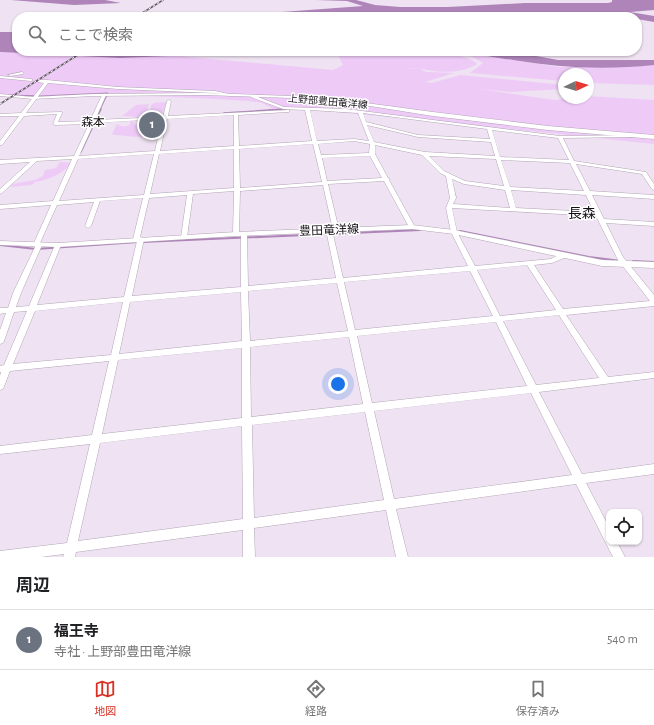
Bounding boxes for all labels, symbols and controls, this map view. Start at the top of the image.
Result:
search box [12,12,642,56]
icon: search [26,23,48,45]
text: ここで検索 [58,28,133,43]
north arrow [558,68,594,104]
street label: 上野部豊田竜洋線 [288,93,368,110]
pin: 1 [139,110,165,140]
district label: 森本 [81,116,105,128]
district label: 長森 [568,206,596,221]
street label: 豊田竜洋線 [299,222,359,237]
your location [328,374,348,394]
map controls [606,509,642,545]
button: locate [606,509,642,545]
text: 周辺 [16,577,50,594]
text: 福王寺 [54,624,99,639]
text: 1 [27,633,31,646]
text: 540 m [607,633,638,646]
text: 寺社 · 上野部豊田竜洋線 [54,646,191,659]
tab: 地図 [94,678,116,718]
tab: 経路 [305,678,327,718]
tab: 保存済み [516,678,560,718]

